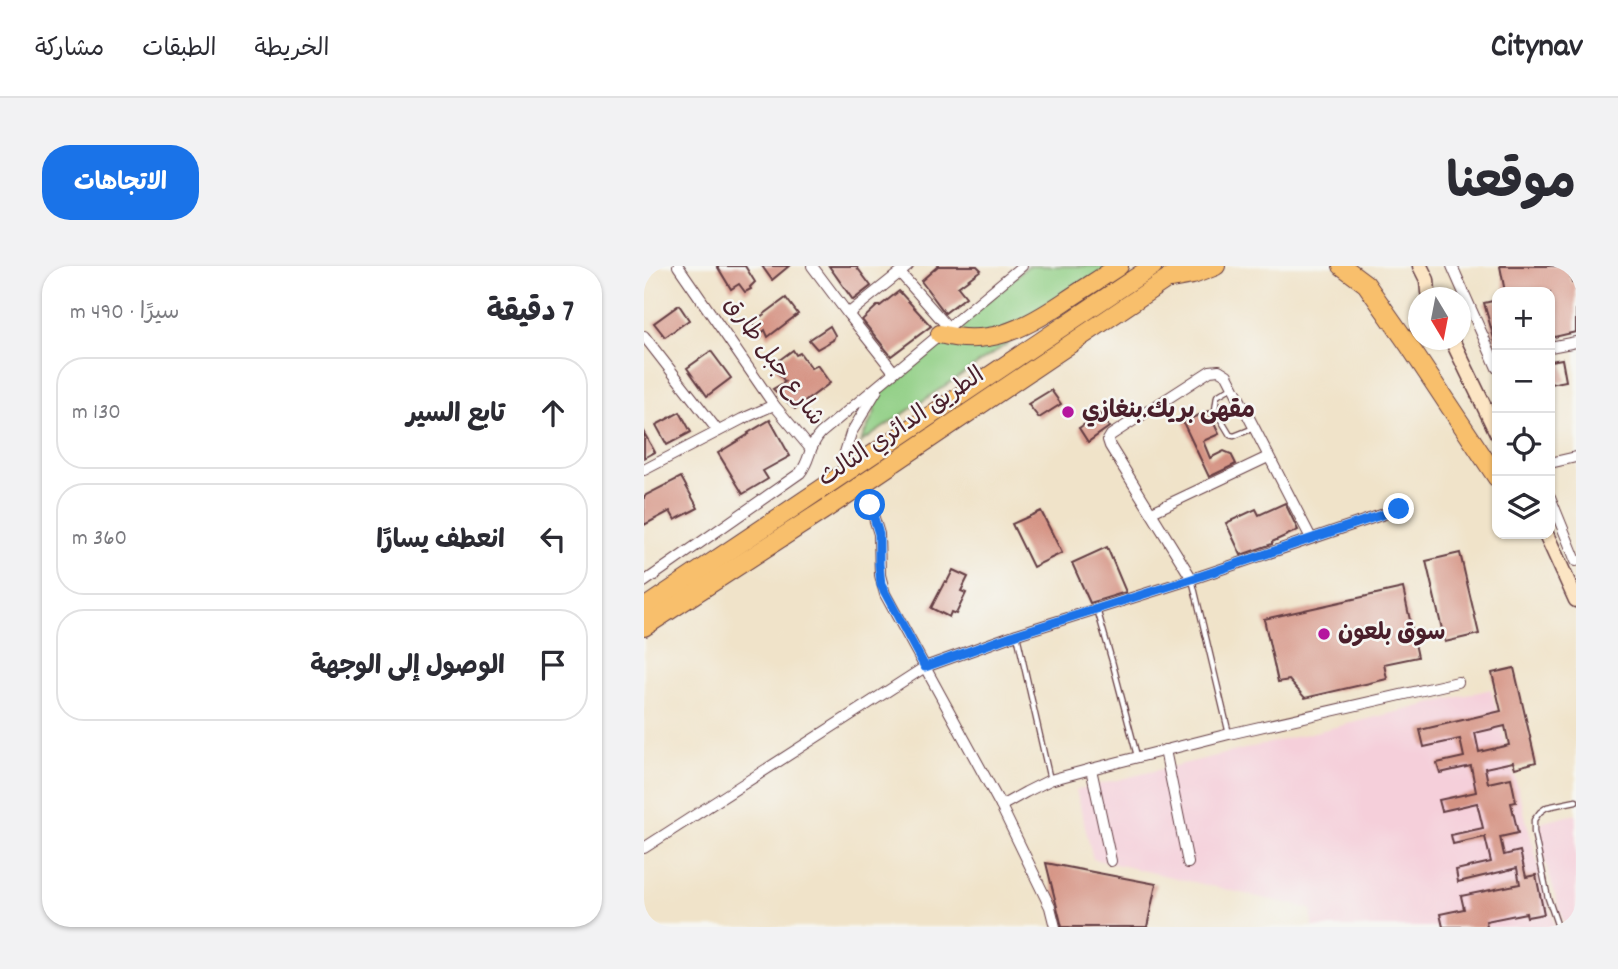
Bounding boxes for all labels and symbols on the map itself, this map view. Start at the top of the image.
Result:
north arrow [1408,287,1471,350]
street label: شارع جبل طارق [714,290,832,434]
street label: الطريق الدائري الثالث [812,360,992,496]
place label: مقهى بريك.بنغازي [1082,395,1255,429]
marker: مقهى بريك.بنغازي [1060,404,1076,420]
route start [854,489,885,520]
route end [1383,493,1414,524]
place label: سوق بلعون [1338,617,1445,651]
marker: سوق بلعون [1316,626,1332,642]

